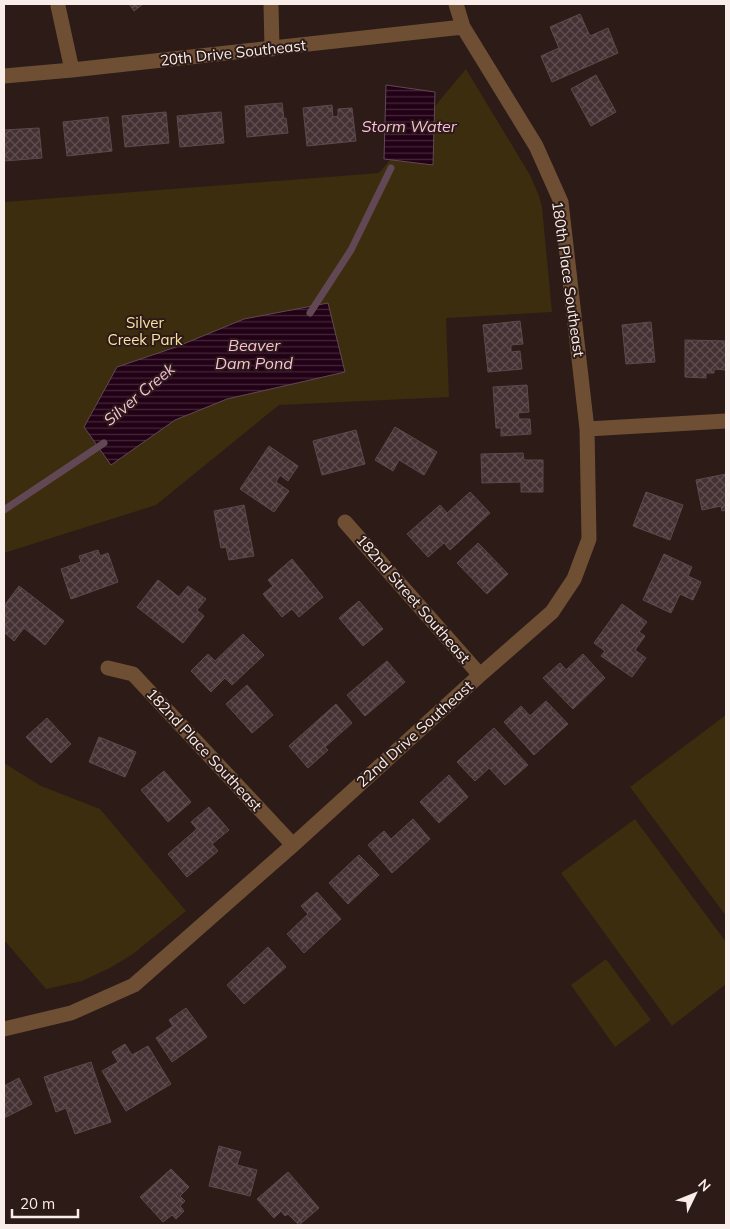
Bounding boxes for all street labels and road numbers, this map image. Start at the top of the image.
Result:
street label: 20th Drive Southeast [159,35,307,70]
street label: 180th Place Southeast [548,200,589,358]
street label: 182nd Street Southeast [352,530,475,667]
street label: 22nd Drive Southeast [352,676,477,791]
street label: 182nd Place Southeast [143,684,266,815]

